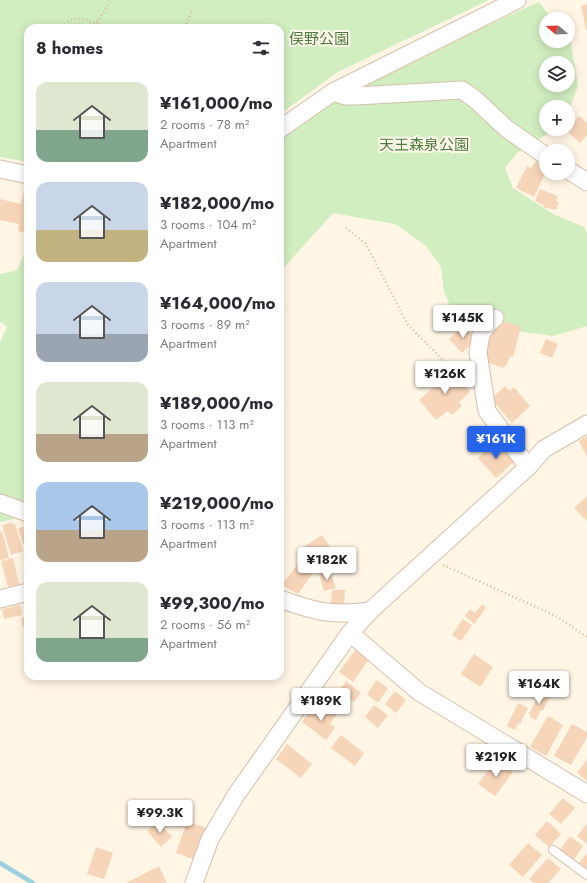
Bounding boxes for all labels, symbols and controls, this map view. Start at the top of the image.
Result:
north arrow [539,12,575,48]
map controls [539,12,575,180]
park label: 俣野公園 [289,28,349,50]
text: 8 homes [36,36,103,60]
icon: filters [250,37,272,59]
button: layers [539,56,575,92]
text: ¥161,000/mo [160,91,272,115]
icon: home [68,98,116,146]
button: + [539,100,575,136]
text: 2 rooms · 78 m² [160,115,249,134]
text: Apartment [160,134,217,153]
park label: 天王森泉公園 [379,134,469,156]
button: − [539,144,575,180]
text: ¥182,000/mo [160,191,274,215]
icon: home [68,198,116,246]
text: 3 rooms · 104 m² [160,215,256,234]
text: Apartment [160,234,217,253]
text: ¥164,000/mo [160,291,276,315]
icon: home [68,298,116,346]
pin: ¥145K [435,305,491,339]
text: ¥145K [442,308,484,327]
text: 3 rooms · 89 m² [160,315,250,334]
text: Apartment [160,334,217,353]
pin: ¥126K [417,361,473,395]
text: ¥126K [424,364,466,383]
text: ¥189,000/mo [160,391,273,415]
icon: home [68,398,116,446]
text: 3 rooms · 113 m² [160,415,254,434]
pin: ¥161K [468,426,524,460]
text: ¥161K [476,429,516,448]
text: Apartment [160,434,217,453]
text: ¥219,000/mo [160,491,274,515]
icon: home [68,498,116,546]
text: 3 rooms · 113 m² [160,515,254,534]
text: Apartment [160,534,217,553]
pin: ¥182K [299,547,355,581]
text: ¥182K [306,550,348,569]
text: ¥99,300/mo [160,591,265,615]
icon: home [68,598,116,646]
text: 2 rooms · 56 m² [160,615,250,634]
text: Apartment [160,634,217,653]
pin: ¥164K [511,671,567,705]
text: ¥164K [518,674,560,693]
pin: ¥189K [293,688,349,722]
text: ¥189K [300,691,342,710]
pin: ¥219K [468,744,524,778]
text: ¥219K [475,747,517,766]
pin: ¥99.3K [127,800,193,834]
text: ¥99.3K [137,803,183,822]

